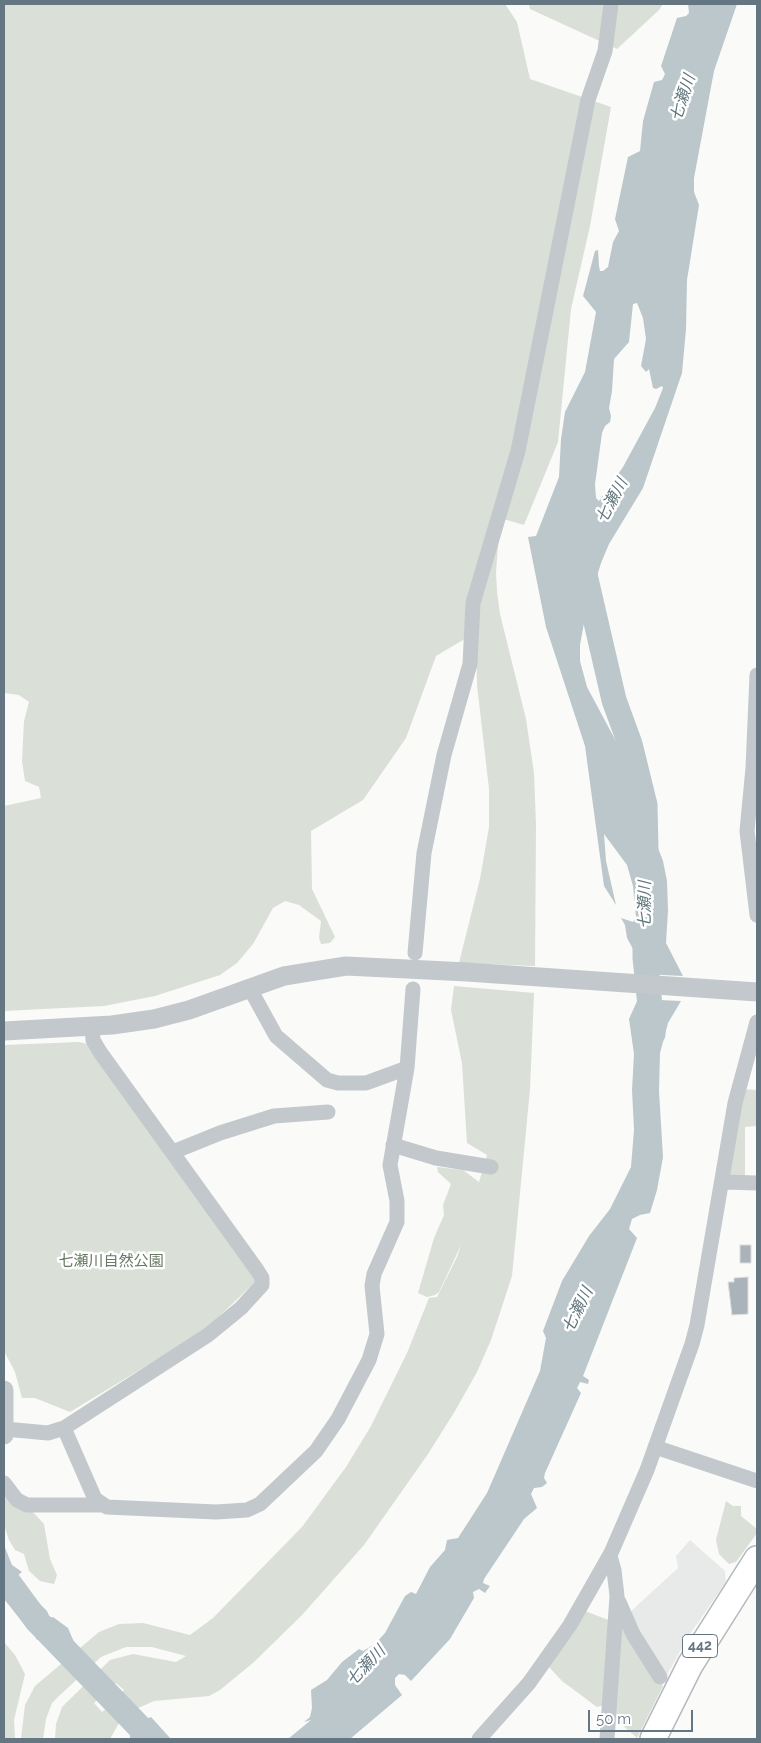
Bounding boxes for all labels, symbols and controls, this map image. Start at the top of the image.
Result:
water label: 七瀬川 [666,72,700,124]
water label: 七瀬川 [592,475,632,527]
water label: 七瀬川 [635,881,655,929]
park label: 七瀬川自然公園 [59,1252,163,1270]
water label: 七瀬川 [559,1284,597,1336]
road number: 442 [682,1634,718,1658]
water label: 七瀬川 [343,1642,389,1690]
scale bar [591,1700,696,1732]
text: 50 m [596,1710,631,1728]

